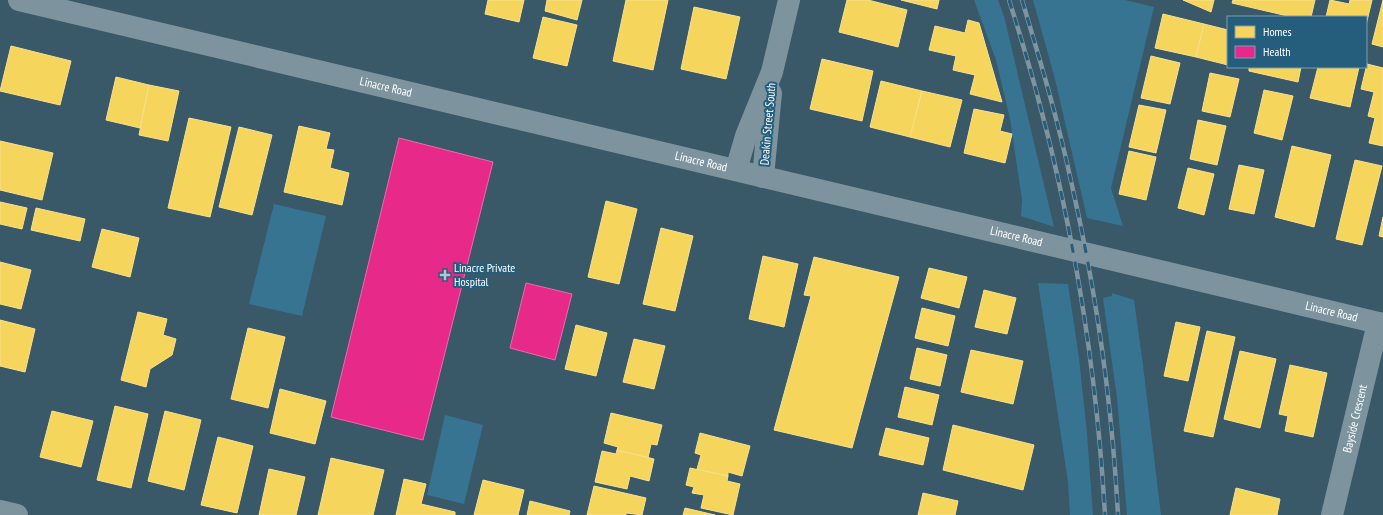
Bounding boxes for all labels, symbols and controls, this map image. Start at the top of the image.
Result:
legend [1227,16,1367,68]
text: Homes [1263,24,1291,39]
text: Health [1263,44,1291,59]
street label: Linacre Road [358,73,414,100]
street label: Deakin Street South [756,82,779,166]
street label: Linacre Road [674,148,729,175]
street label: Linacre Road [989,222,1044,249]
place label: Linacre Private Hospital [454,260,515,289]
marker: Linacre Private Hospital [439,269,451,281]
street label: Linacre Road [1304,298,1359,325]
street label: Bayside Crescent [1339,382,1370,454]

